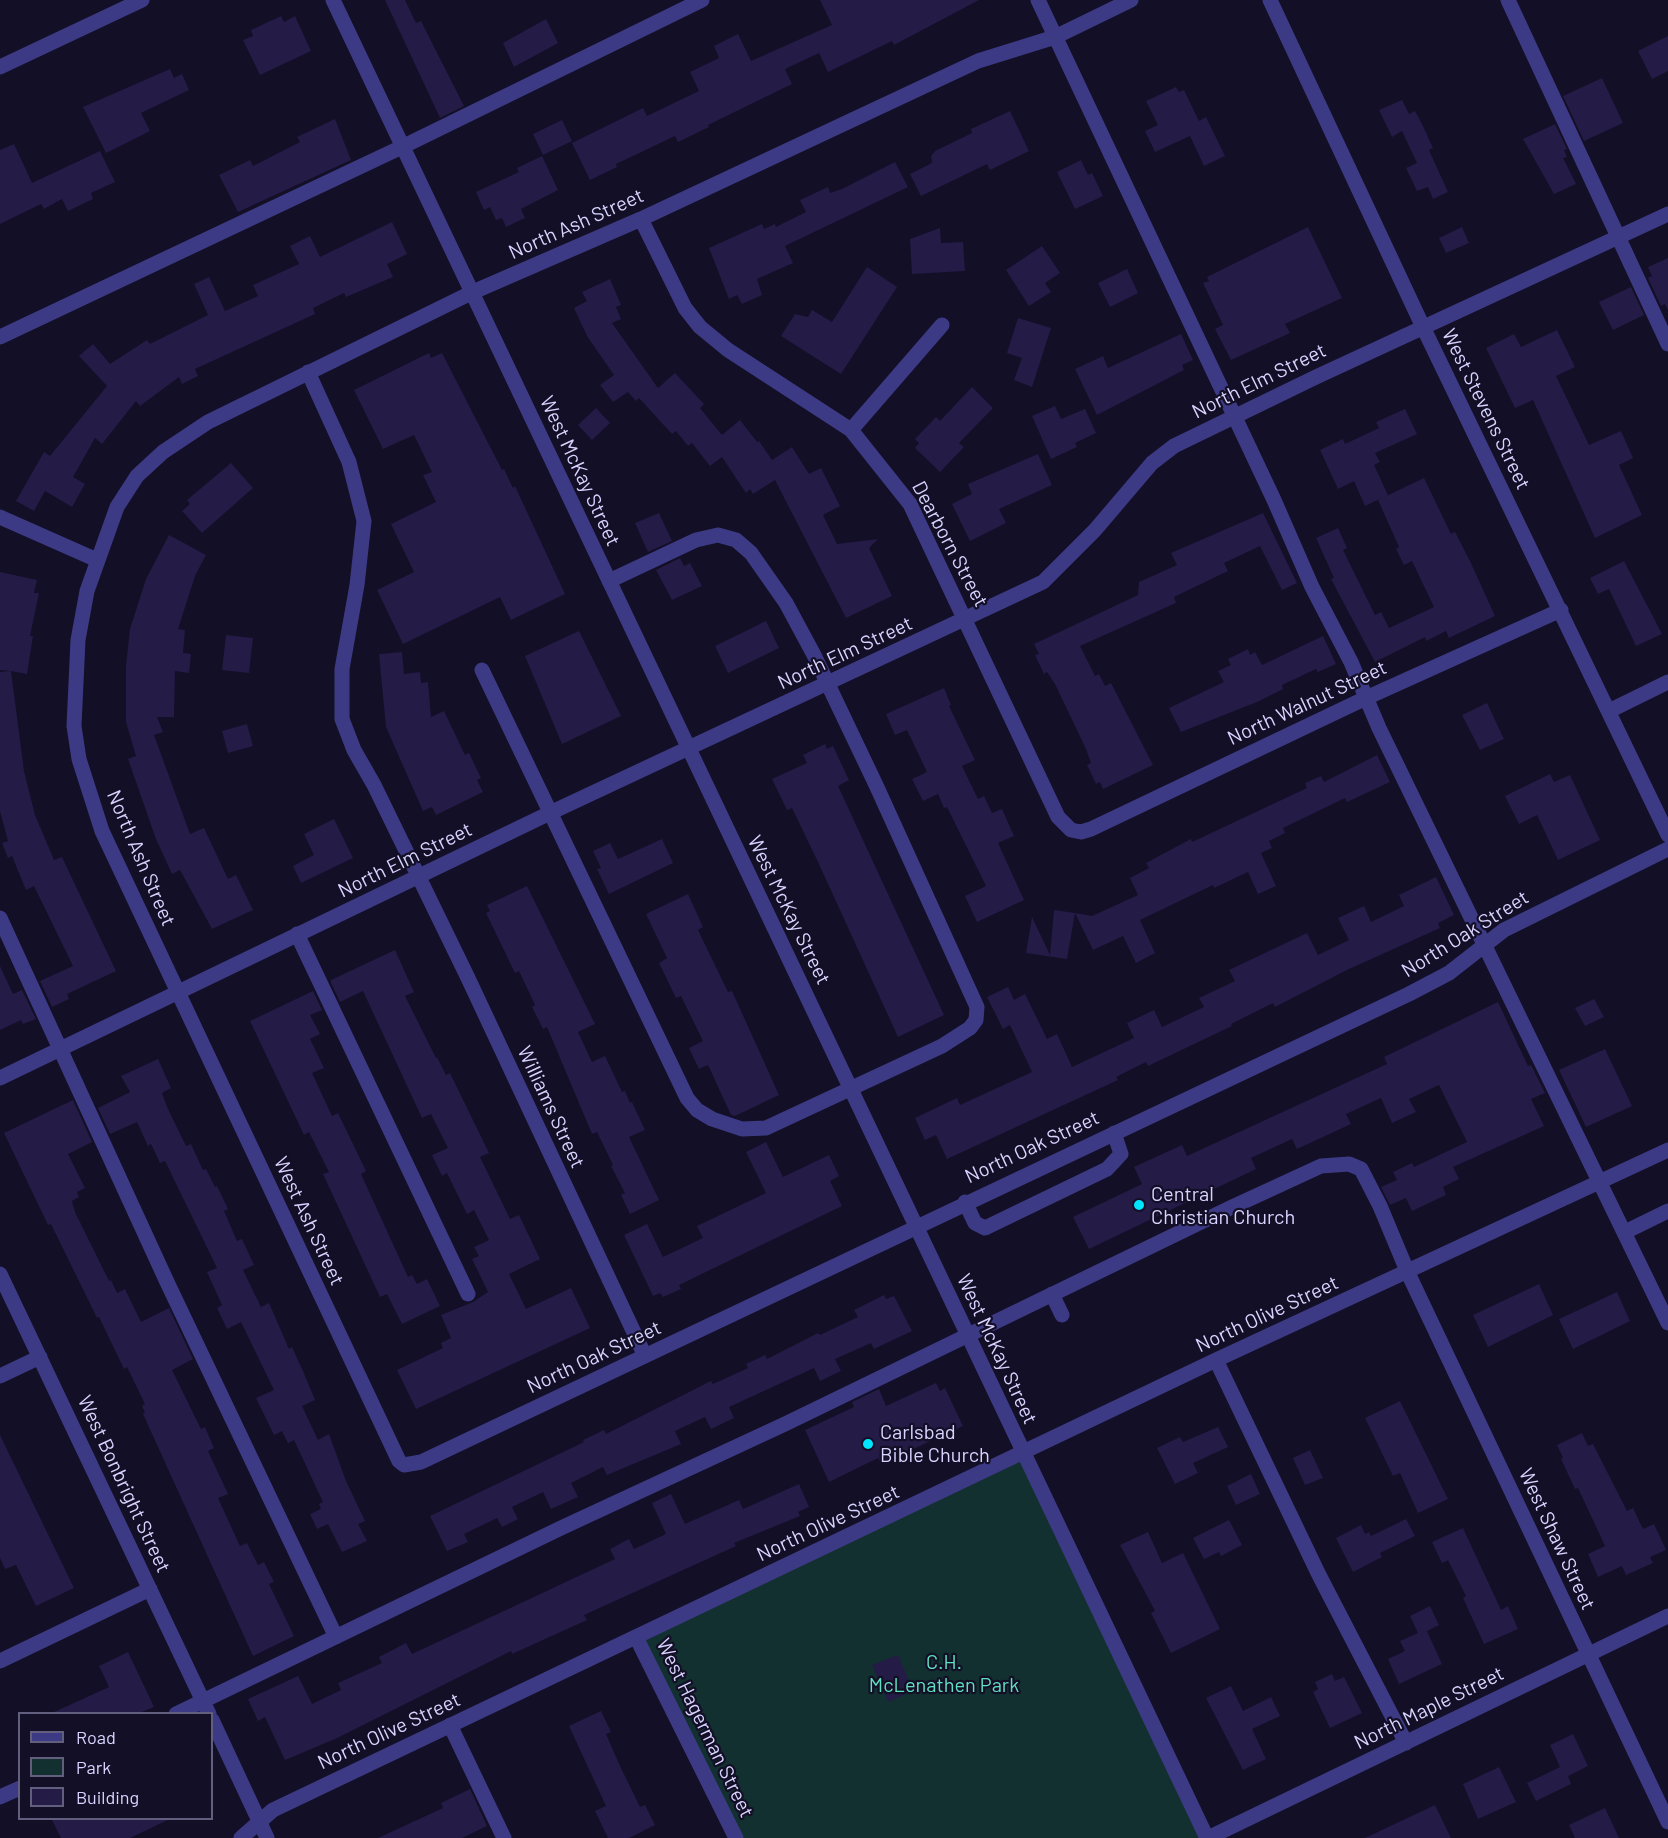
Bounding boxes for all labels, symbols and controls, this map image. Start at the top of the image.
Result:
street label: North Ash Street [505,184,647,264]
street label: West Stevens Street [1437,325,1535,493]
street label: North Elm Street [1188,338,1330,424]
street label: West McKay Street [535,392,625,550]
street label: Dearborn Street [907,477,993,611]
street label: North Elm Street [774,611,916,695]
street label: North Walnut Street [1224,656,1390,750]
street label: North Ash Street [102,786,180,930]
street label: North Elm Street [334,817,476,903]
street label: West McKay Street [743,832,835,988]
street label: North Oak Street [1397,885,1533,983]
street label: Williams Street [512,1042,590,1172]
street label: North Oak Street [961,1105,1103,1189]
street label: West Ash Street [269,1153,349,1289]
place label: Central Christian Church [1151,1182,1295,1229]
marker: Central Christian Church [1132,1198,1146,1212]
street label: West McKay Street [952,1270,1042,1428]
street label: North Olive Street [1192,1270,1342,1358]
street label: North Oak Street [523,1315,665,1399]
street label: West Bonbright Street [72,1392,176,1576]
place label: Carlsbad Bible Church [880,1420,990,1467]
marker: Carlsbad Bible Church [861,1437,875,1451]
street label: West Shaw Street [1514,1464,1600,1614]
street label: North Olive Street [753,1479,903,1567]
street label: West Hagerman Street [651,1635,759,1821]
park label: C.H. McLenathen Park [869,1650,1019,1697]
street label: North Maple Street [1350,1661,1508,1755]
street label: North Olive Street [314,1687,464,1775]
legend [18,1712,213,1820]
text: Road [76,1726,116,1748]
text: Park [76,1756,111,1778]
text: Building [76,1786,139,1808]

